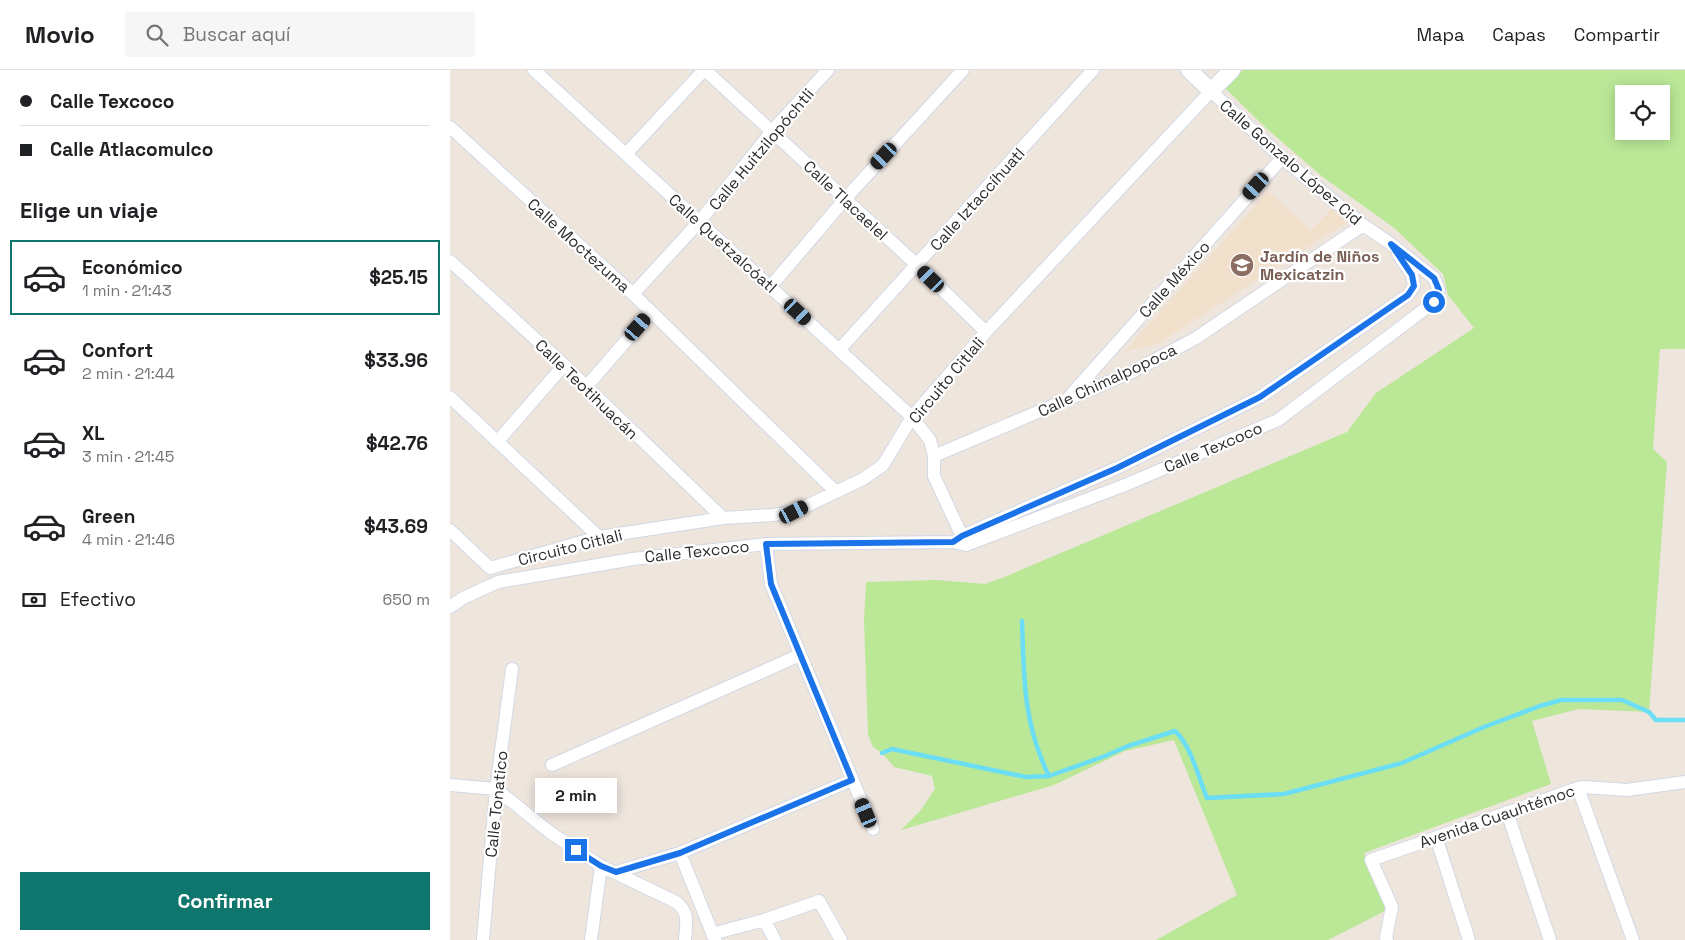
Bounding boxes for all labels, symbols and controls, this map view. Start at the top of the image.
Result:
search box [125,12,475,57]
text: Movio [25,19,95,50]
icon: search [143,21,171,49]
text: Buscar aquí [183,22,290,47]
text: Mapa [1416,23,1464,46]
text: Capas [1492,23,1546,46]
text: Compartir [1574,23,1660,46]
street label: Calle Huitzilopóchtli [704,84,819,215]
map controls [1615,85,1670,140]
button: locate [1615,85,1670,140]
text: Calle Texcoco [50,89,174,114]
street label: Calle Gonzalo López Cid [1215,95,1366,230]
text: Calle Atlacomulco [50,137,213,162]
car [868,140,899,172]
street label: Calle Iztaccíhuatl [925,143,1029,255]
street label: Calle Tlacaelel [799,156,892,245]
car [1240,170,1271,202]
street label: Calle Quetzalcóatl [664,189,781,298]
street label: Calle Moctezuma [523,194,634,297]
text: Elige un viaje [20,196,158,224]
street label: Calle México [1134,236,1214,322]
place label: Jardín de Niños Mexicatzin [1260,246,1379,285]
school or university icon: Jardín de Niños Mexicatzin [1229,252,1255,278]
icon: car [22,255,67,300]
text: Económico [82,255,183,280]
car [915,263,947,295]
text: $25.15 [369,265,428,290]
text: 1 min · 21:43 [82,280,172,301]
route start [1423,291,1445,313]
car [781,296,814,328]
car [622,311,653,343]
street label: Circuito Citlali [904,333,989,428]
street label: Calle Teotihuacán [531,335,643,444]
icon: car [22,338,67,383]
text: Confort [82,338,153,363]
street label: Calle Chimalpopoca [1034,339,1180,422]
text: $33.96 [364,348,428,373]
text: 2 min · 21:44 [82,363,175,384]
street label: Calle Texcoco [1161,417,1266,478]
icon: car [22,421,67,466]
text: XL [82,421,105,446]
text: $42.76 [366,431,428,456]
text: 3 min · 21:45 [82,446,174,467]
car [777,499,810,525]
icon: car [22,504,67,549]
text: Green [82,504,135,529]
text: $43.69 [364,514,428,539]
street label: Circuito Citlali [516,524,624,571]
text: 4 min · 21:46 [82,529,175,550]
street label: Calle Texcoco [644,536,750,567]
icon: cash [20,586,48,614]
text: Efectivo [60,587,136,612]
text: 650 m [382,589,430,610]
street label: Calle Tonatico [480,750,513,859]
callout: 2 min [535,778,617,812]
street label: Avenida Cuauhtémoc [1417,780,1578,853]
text: 2 min [555,785,597,806]
car [853,796,878,830]
route end [565,839,587,861]
button: Confirmar [20,872,430,930]

